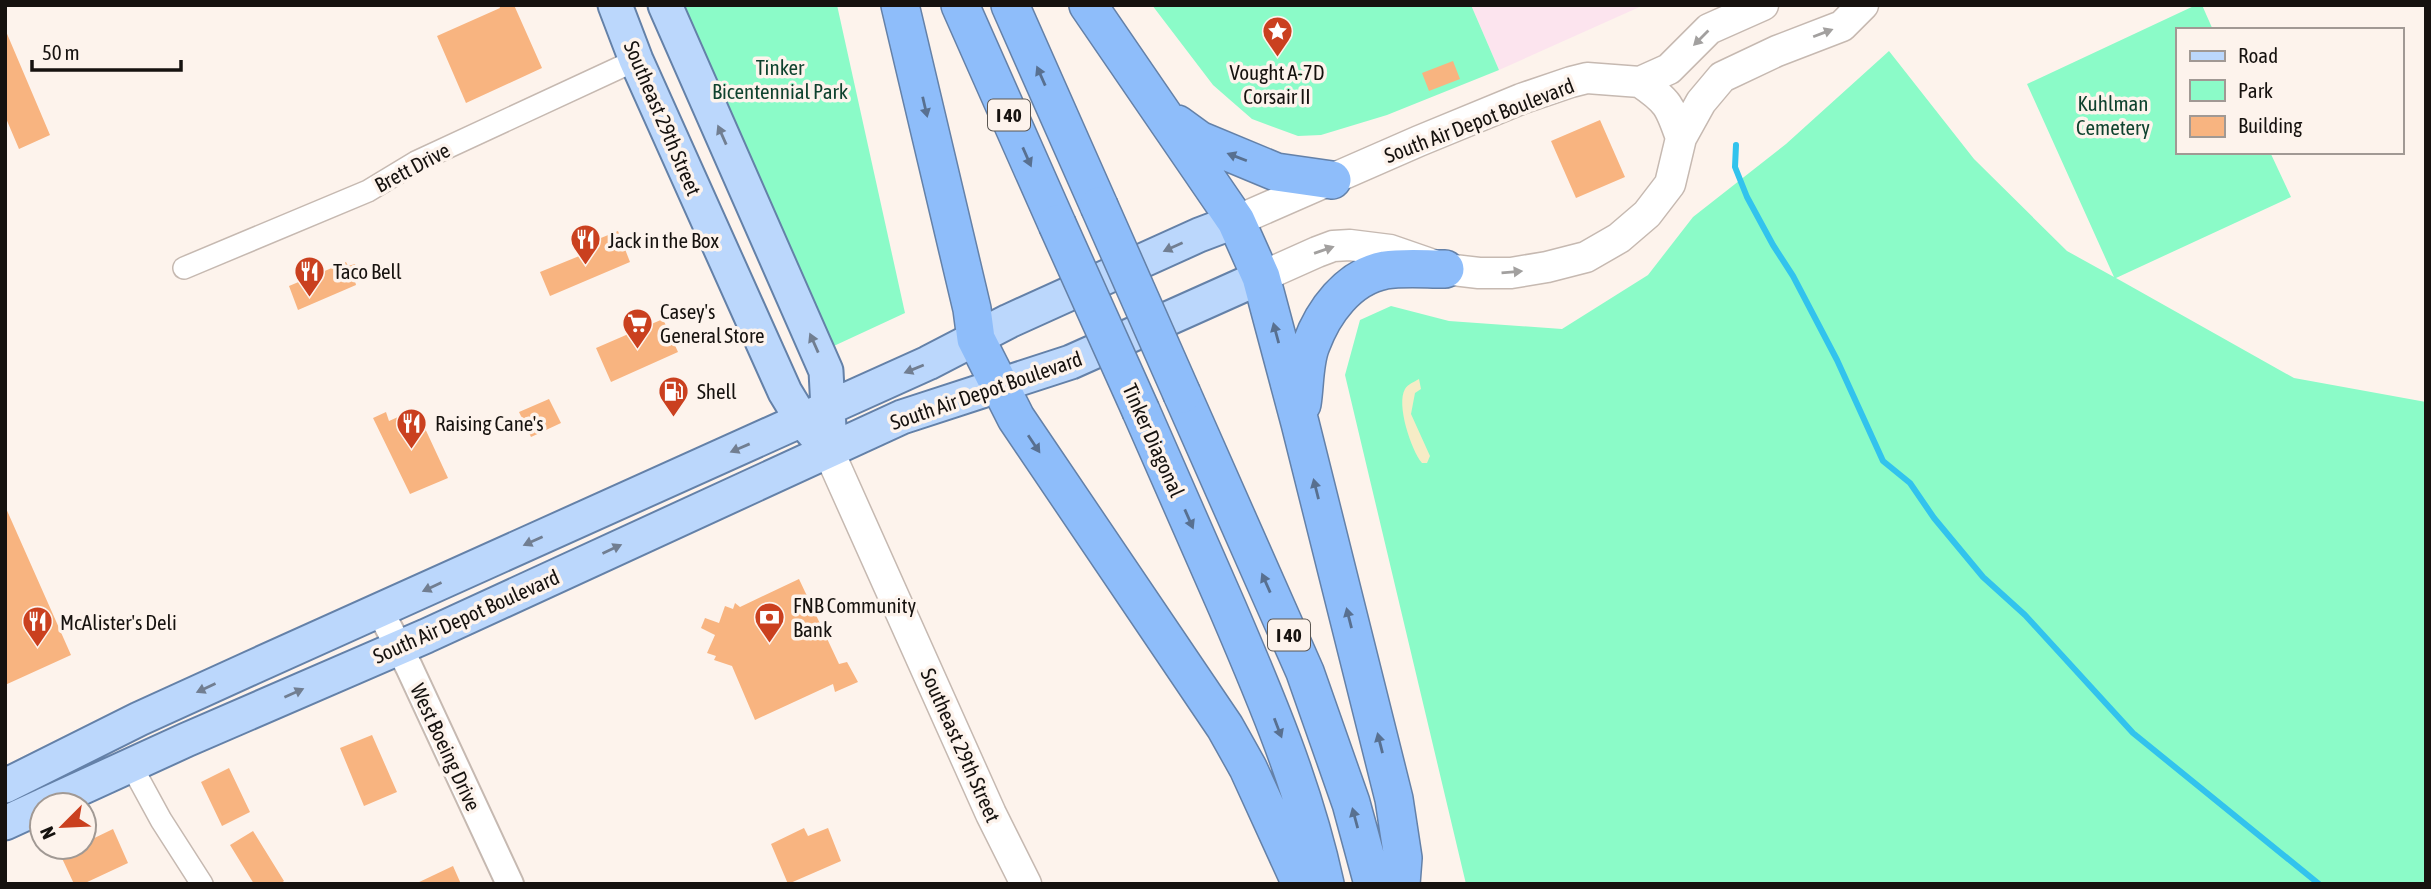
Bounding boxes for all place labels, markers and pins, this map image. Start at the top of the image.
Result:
place icon: Vought A-7D Corsair II [1260,15,1294,59]
place label: Vought A-7D Corsair II [1230,60,1324,108]
restaurant icon: Jack in the Box [568,223,602,267]
place label: Jack in the Box [608,228,720,252]
restaurant icon: Taco Bell [293,254,327,298]
place label: Taco Bell [333,259,402,283]
place label: Casey's General Store [660,299,765,347]
supermarket icon: Casey's General Store [620,306,654,350]
fuel station icon: Shell [657,374,691,418]
place label: Shell [697,379,737,403]
restaurant icon: Raising Cane's [395,406,429,450]
place label: Raising Cane's [435,411,544,435]
place label: FNB Community Bank [793,593,916,641]
bank icon: FNB Community Bank [753,600,787,644]
restaurant icon: McAlister's Deli [20,605,54,649]
place label: McAlister's Deli [60,610,177,634]

